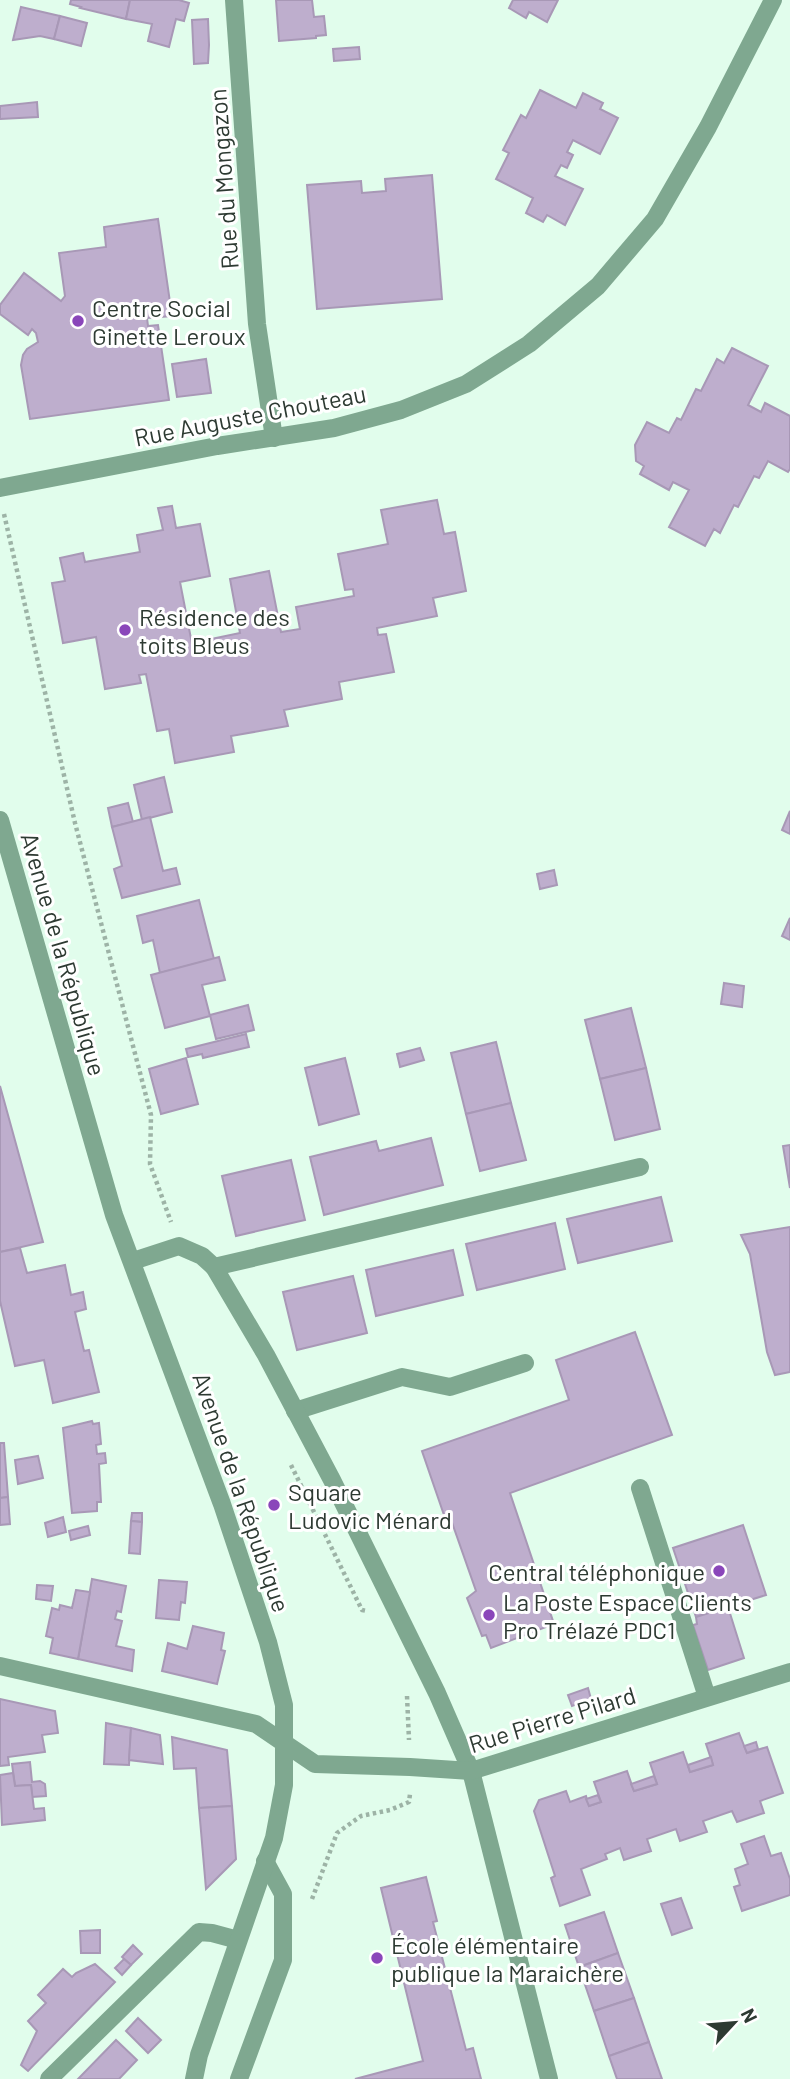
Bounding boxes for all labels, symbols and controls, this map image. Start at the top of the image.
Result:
street label: Rue du Mongazon [202,88,244,270]
place label: Centre Social Ginette Leroux [92,293,245,350]
marker: Centre Social Ginette Leroux [70,313,86,329]
street label: Rue Auguste Chouteau [132,378,368,452]
place label: Résidence des toits Bleus [139,602,290,659]
marker: Résidence des toits Bleus [117,622,133,638]
street label: Avenue de la République [15,829,113,1079]
street label: Avenue de la République [187,1368,297,1616]
place label: Square Ludovic Ménard [288,1477,452,1534]
marker: Square Ludovic Ménard [266,1497,282,1513]
place label: Central téléphonique [488,1557,705,1586]
marker: Central téléphonique [711,1563,727,1579]
place label: La Poste Espace Clients Pro Trélazé PDC1 [503,1587,752,1644]
marker: La Poste Espace Clients Pro Trélazé PDC1 [481,1607,497,1623]
street label: Rue Pierre Pilard [465,1680,639,1758]
place label: École élémentaire publique la Maraichère [391,1930,624,1987]
marker: École élémentaire publique la Maraichère [369,1950,385,1966]
north arrow [699,1988,769,2058]
text: N [737,2005,763,2026]

